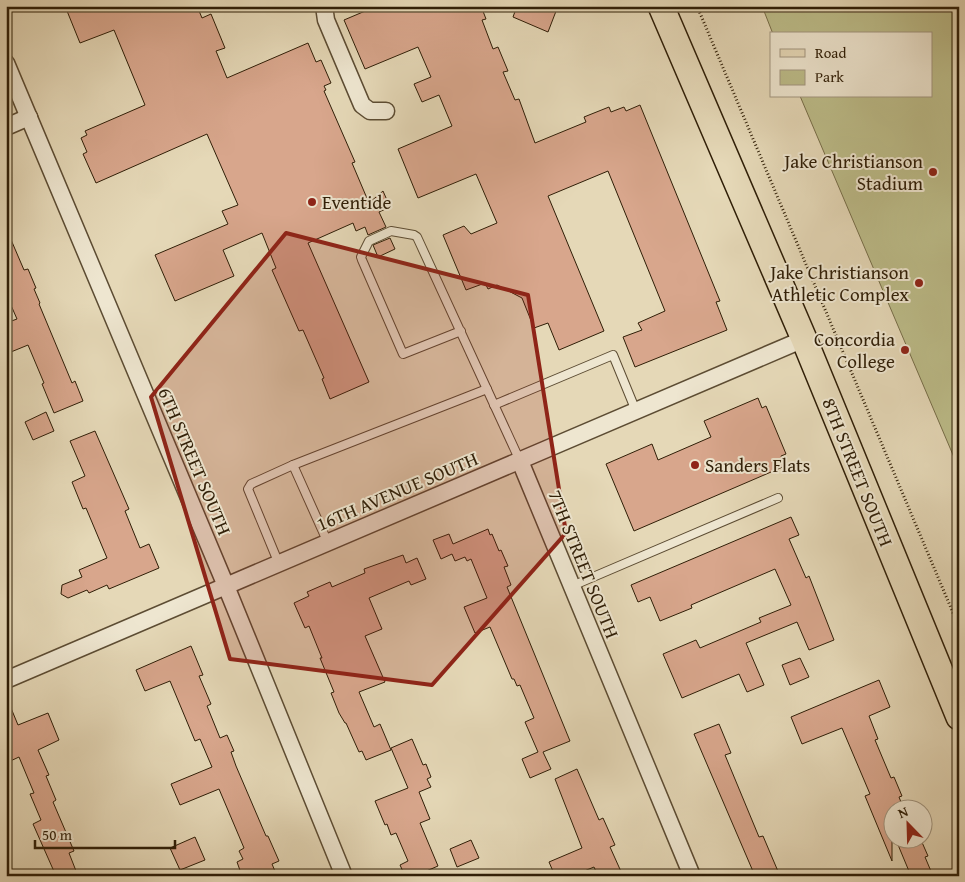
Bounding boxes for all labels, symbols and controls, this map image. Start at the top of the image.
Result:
legend [770,32,932,98]
text: Road [815,42,846,63]
text: Park [815,66,844,87]
place label: Jake Christianson Stadium [782,147,923,197]
marker: Jake Christianson Stadium [927,166,939,178]
place label: Eventide [322,188,391,216]
marker: Eventide [306,196,318,208]
place label: Jake Christianson Athletic Complex [768,258,909,308]
marker: Jake Christianson Athletic Complex [913,277,925,289]
place label: Concordia College [814,325,895,375]
marker: Concordia College [899,344,911,356]
street label: 6TH STREET SOUTH [151,383,239,539]
street label: 8TH STREET SOUTH [815,393,901,551]
street label: 16TH AVENUE SOUTH [312,444,482,538]
place label: Sanders Flats [705,451,810,479]
marker: Sanders Flats [689,459,701,471]
street label: 7TH STREET SOUTH [541,485,627,643]
north arrow [882,800,932,850]
text: N [895,801,912,823]
scale bar [35,817,175,849]
text: 50 m [42,824,73,845]

